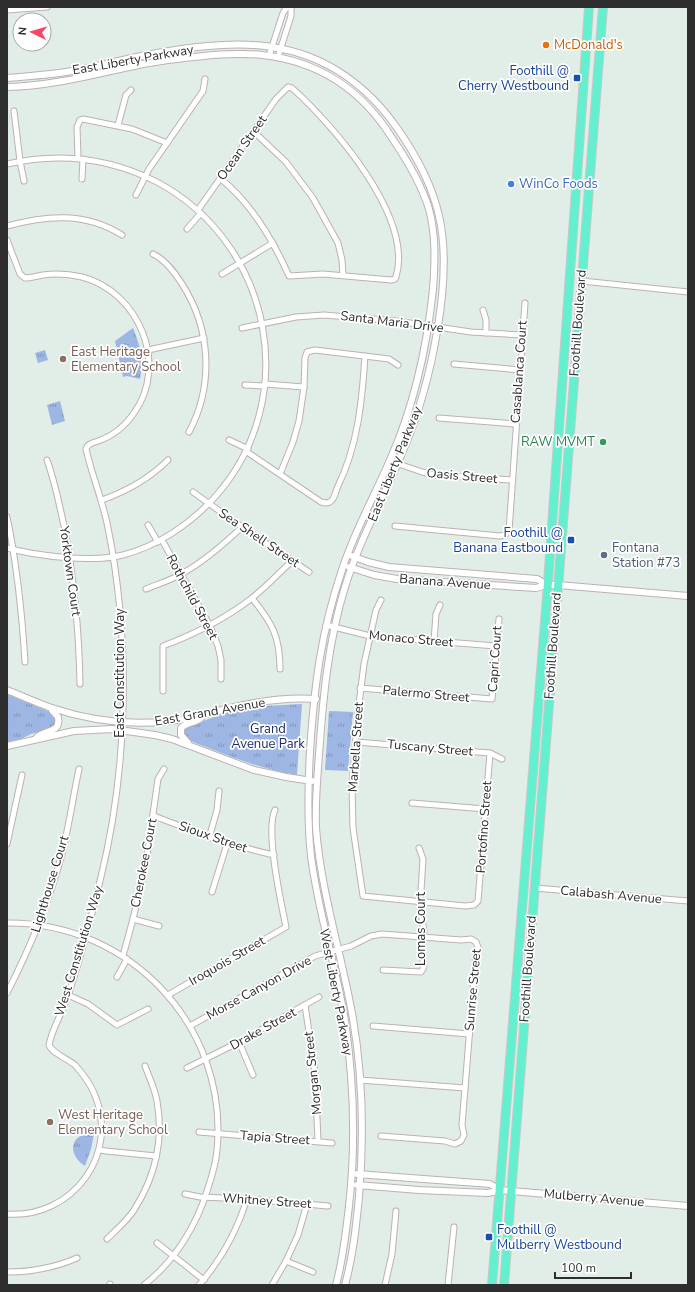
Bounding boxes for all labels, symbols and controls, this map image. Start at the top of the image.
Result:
north arrow [12,12,52,52]
text: N [15,26,30,36]
place label: McDonald's [554,36,623,54]
street label: East Liberty Parkway [71,40,195,80]
marker: McDonald's [541,40,551,50]
place label: Foothill @ Cherry Westbound [458,62,569,95]
marker: Foothill @ Cherry Westbound [572,73,582,83]
street label: Ocean Street [213,111,271,184]
place label: WinCo Foods [519,175,598,193]
marker: WinCo Foods [506,179,516,189]
street label: Foothill Boulevard [565,269,591,377]
street label: Santa Maria Drive [339,307,445,337]
street label: Casablanca Court [506,320,532,424]
place label: East Heritage Elementary School [71,343,181,376]
marker: East Heritage Elementary School [58,354,68,364]
street label: East Liberty Parkway [364,403,426,524]
place label: RAW MVMT [521,433,595,451]
marker: RAW MVMT [598,437,608,447]
street label: Oasis Street [426,464,499,488]
street label: Sea Shell Street [215,504,303,572]
street label: Yorktown Court [55,524,85,618]
place label: Foothill @ Banana Eastbound [453,524,563,557]
marker: Foothill @ Banana Eastbound [566,535,576,545]
place label: Fontana Station #73 [612,539,680,572]
marker: Fontana Station #73 [599,550,609,560]
street label: Rothchild Street [162,551,222,643]
street label: Banana Avenue [399,570,492,594]
street label: Foothill Boulevard [540,592,566,700]
street label: East Constitution Way [111,608,129,738]
street label: Capri Court [484,625,506,693]
street label: Monaco Street [368,626,454,652]
street label: Palermo Street [382,681,471,707]
street label: East Grand Avenue [153,693,267,731]
street label: Marbella Street [344,701,368,793]
park label: Grand Avenue Park [231,720,305,753]
street label: Tuscany Street [386,735,474,761]
street label: Portofino Street [472,780,496,874]
street label: Cherokee Court [127,816,162,909]
street label: Sioux Street [176,817,250,857]
street label: Lighthouse Court [27,833,73,935]
street label: Calabash Avenue [559,882,663,908]
street label: West Constitution Way [51,883,108,1018]
street label: Lomas Court [412,891,430,966]
street label: Foothill Boulevard [515,915,541,1023]
street label: West Liberty Parkway [315,927,357,1057]
street label: Iroquois Street [186,932,269,990]
street label: Sunrise Street [460,948,486,1032]
street label: Morse Canyon Drive [203,952,315,1024]
street label: Drake Street [227,1003,300,1055]
street label: Morgan Street [300,1030,326,1116]
place label: West Heritage Elementary School [58,1106,168,1139]
marker: West Heritage Elementary School [45,1117,55,1127]
street label: Tapia Street [239,1127,311,1149]
street label: Mulberry Avenue [543,1185,645,1211]
street label: Whitney Street [222,1189,312,1213]
place label: Foothill @ Mulberry Westbound [497,1221,622,1254]
marker: Foothill @ Mulberry Westbound [484,1232,494,1242]
scale bar [555,1254,631,1280]
text: 100 m [561,1260,596,1276]

